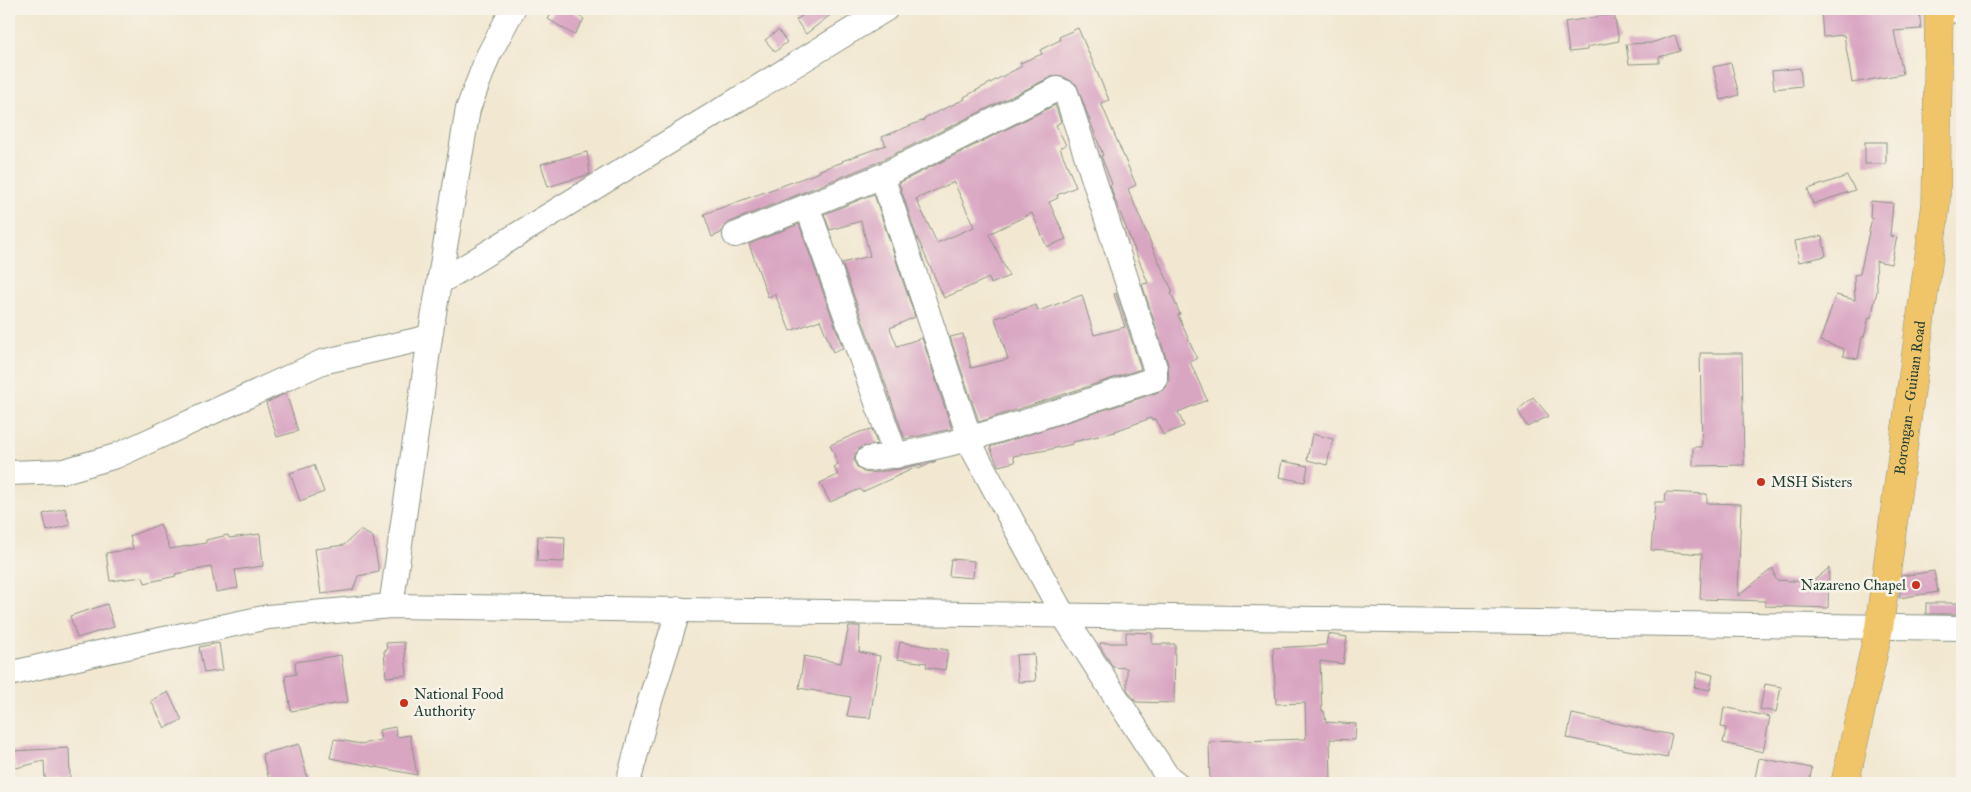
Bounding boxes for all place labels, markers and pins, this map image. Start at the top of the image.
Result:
place label: MSH Sisters [1771,473,1852,491]
marker: MSH Sisters [1755,476,1767,488]
place label: Nazareno Chapel [1801,576,1907,594]
marker: Nazareno Chapel [1910,579,1922,591]
place label: National Food Authority [413,685,504,720]
marker: National Food Authority [398,697,410,709]

